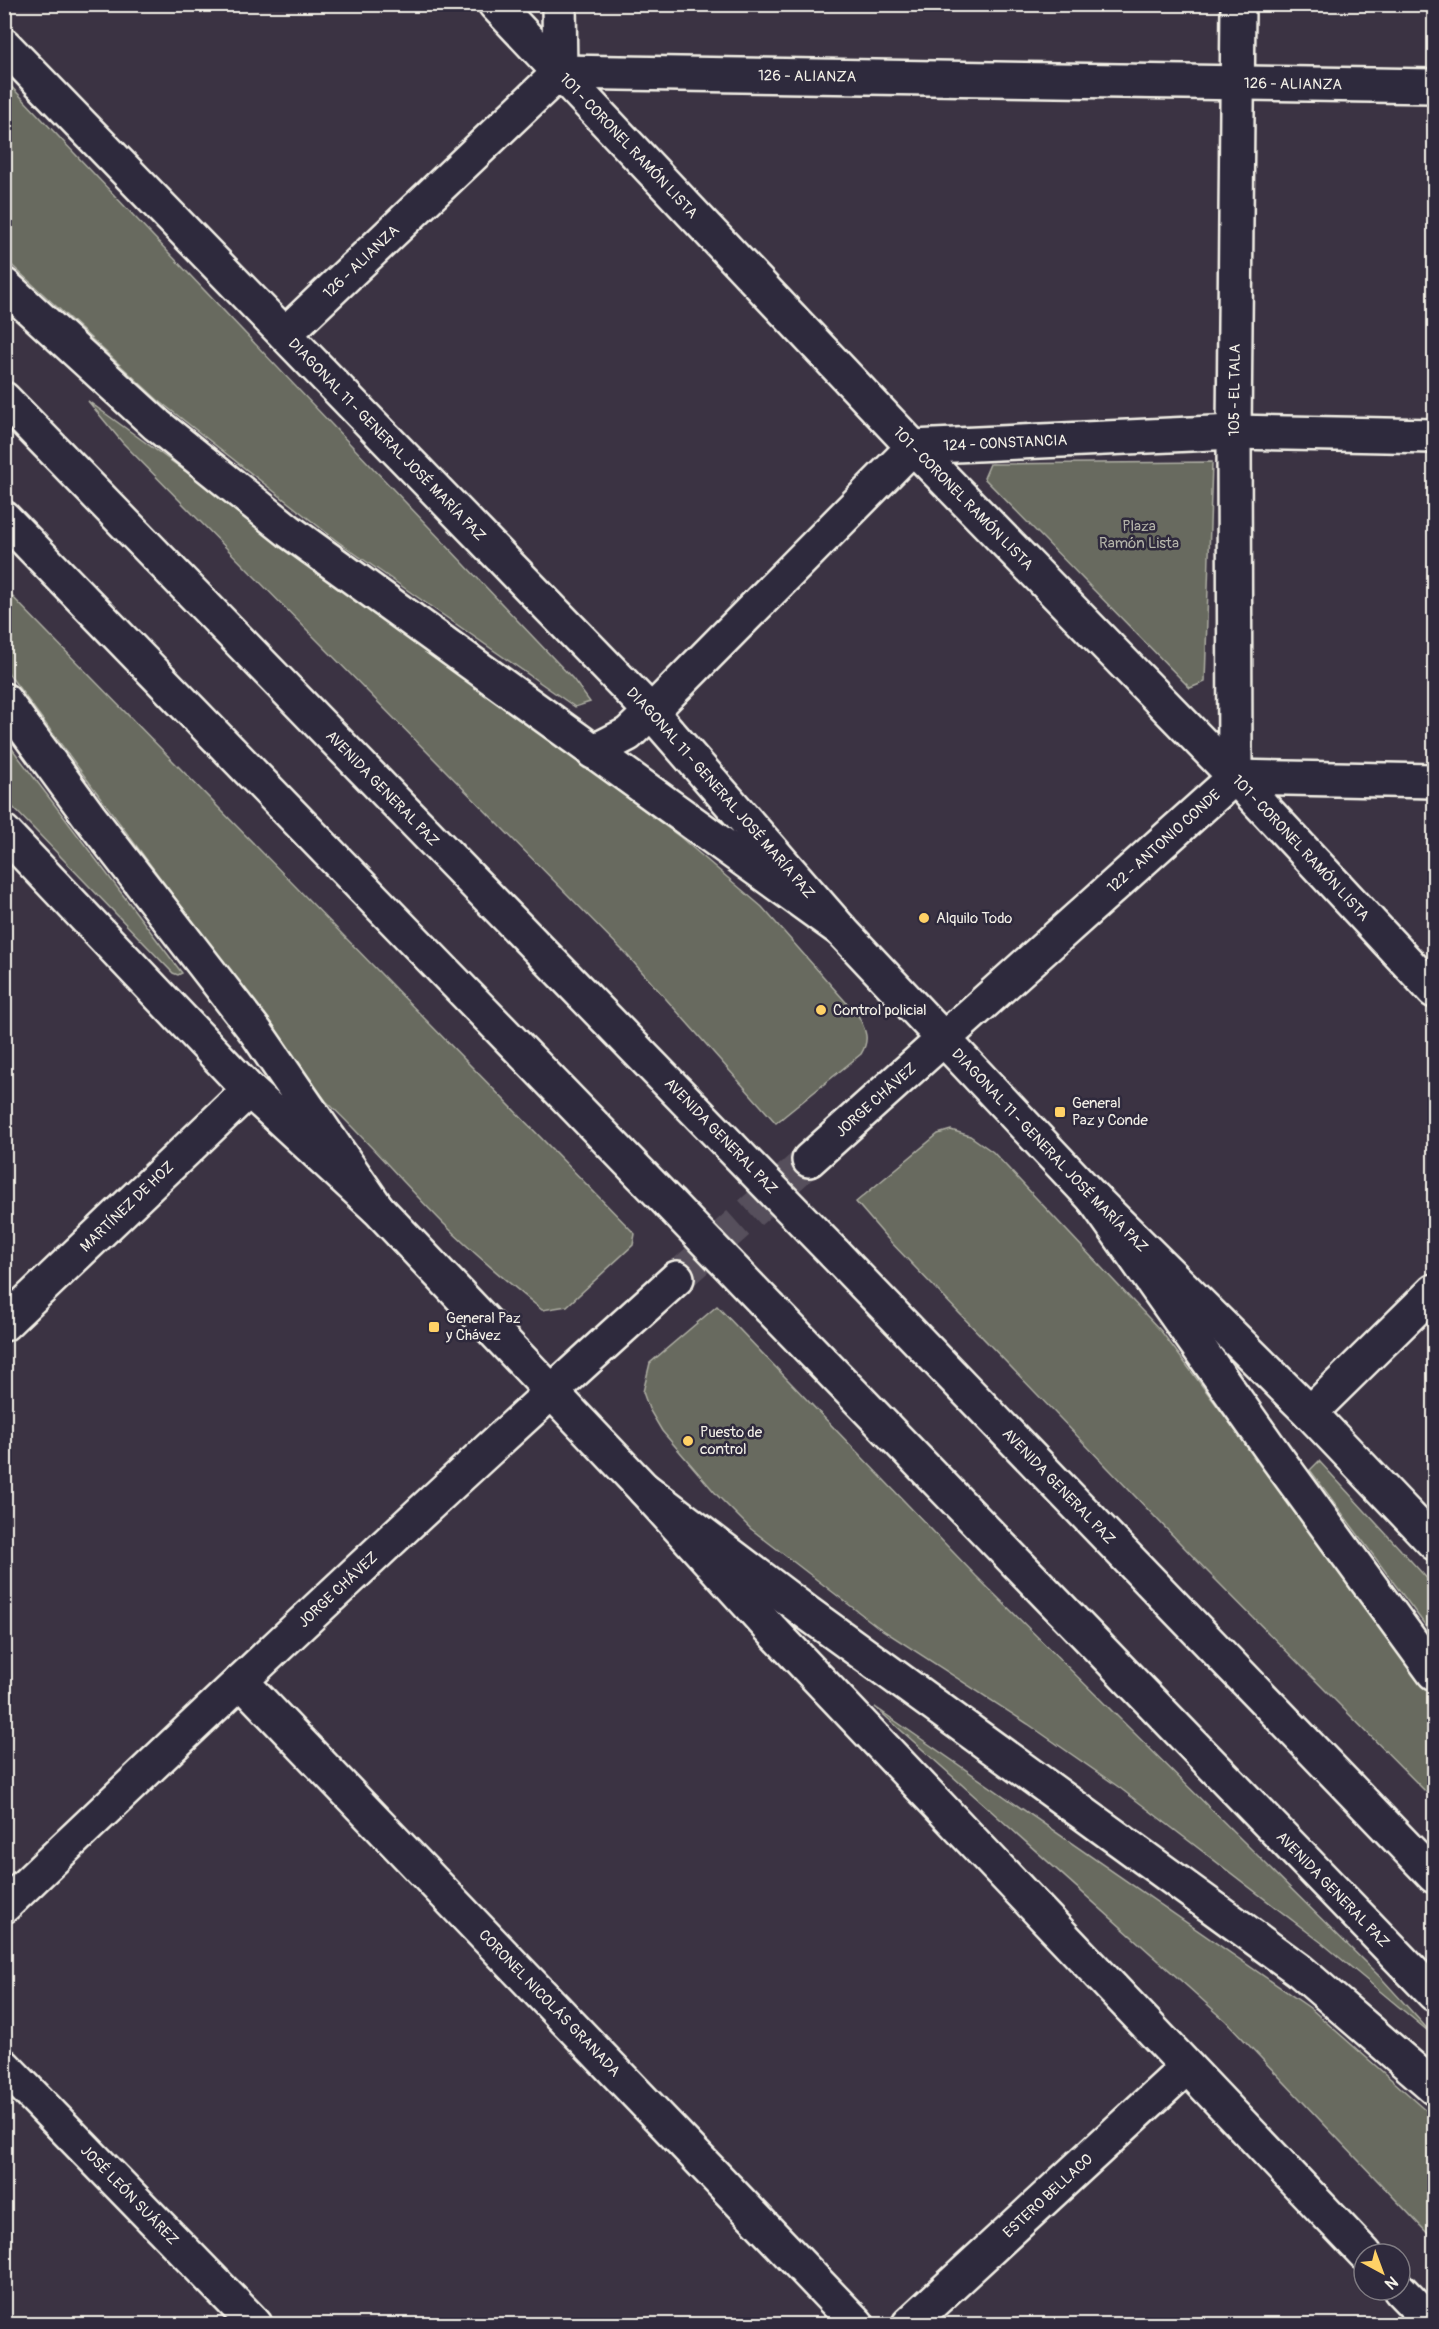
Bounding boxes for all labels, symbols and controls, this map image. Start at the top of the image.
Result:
street label: 126 - ALIANZA [758,66,857,87]
street label: 101 - CORONEL RAMÓN LISTA [555,69,702,223]
street label: 126 - ALIANZA [1244,74,1343,95]
street label: 126 - ALIANZA [319,221,404,303]
street label: DIAGONAL 11 - GENERAL JOSÉ MARÍA PAZ [284,335,489,546]
street label: 105 - EL TALA [1225,343,1245,436]
street label: 101 - CORONEL RAMÓN LISTA [889,423,1037,575]
street label: 124 - CONSTANCIA [943,431,1068,456]
park label: Plaza Ramón Lista [1099,517,1179,553]
street label: DIAGONAL 11 - GENERAL JOSÉ MARÍA PAZ [622,683,818,903]
street label: AVENIDA GENERAL PAZ [321,727,443,851]
street label: 101 - CORONEL RAMÓN LISTA [1228,771,1373,926]
street label: 122 - ANTONIO CONDE [1103,785,1225,897]
place label: Alquilo Todo [936,909,1012,928]
marker: Alquilo Todo [917,911,931,925]
place label: Control policial [833,1001,927,1020]
marker: Control policial [814,1003,828,1017]
street label: DIAGONAL 11 - GENERAL JOSÉ MARÍA PAZ [947,1045,1152,1257]
street label: JORGE CHÁVEZ [832,1059,921,1141]
street label: AVENIDA GENERAL PAZ [660,1074,781,1198]
place label: General Paz y Conde [1072,1094,1149,1130]
marker: General Paz y Conde [1053,1105,1067,1119]
street label: MARTÍNEZ DE HOZ [76,1158,178,1256]
place label: General Paz y Chávez [445,1309,521,1345]
marker: General Paz y Chávez [427,1320,441,1334]
place label: Puesto de control [700,1423,763,1459]
street label: AVENIDA GENERAL PAZ [998,1424,1119,1549]
marker: Puesto de control [681,1434,695,1448]
street label: JORGE CHÁVEZ [294,1548,382,1632]
street label: AVENIDA GENERAL PAZ [1272,1828,1393,1952]
street label: CORONEL NICOLÁS GRANADA [474,1926,624,2081]
street label: JOSÉ LEÓN SUÁREZ [76,2141,182,2249]
street label: ESTERO BELLACO [999,2150,1097,2242]
north arrow [1352,2242,1412,2302]
text: N [1380,2271,1402,2294]

